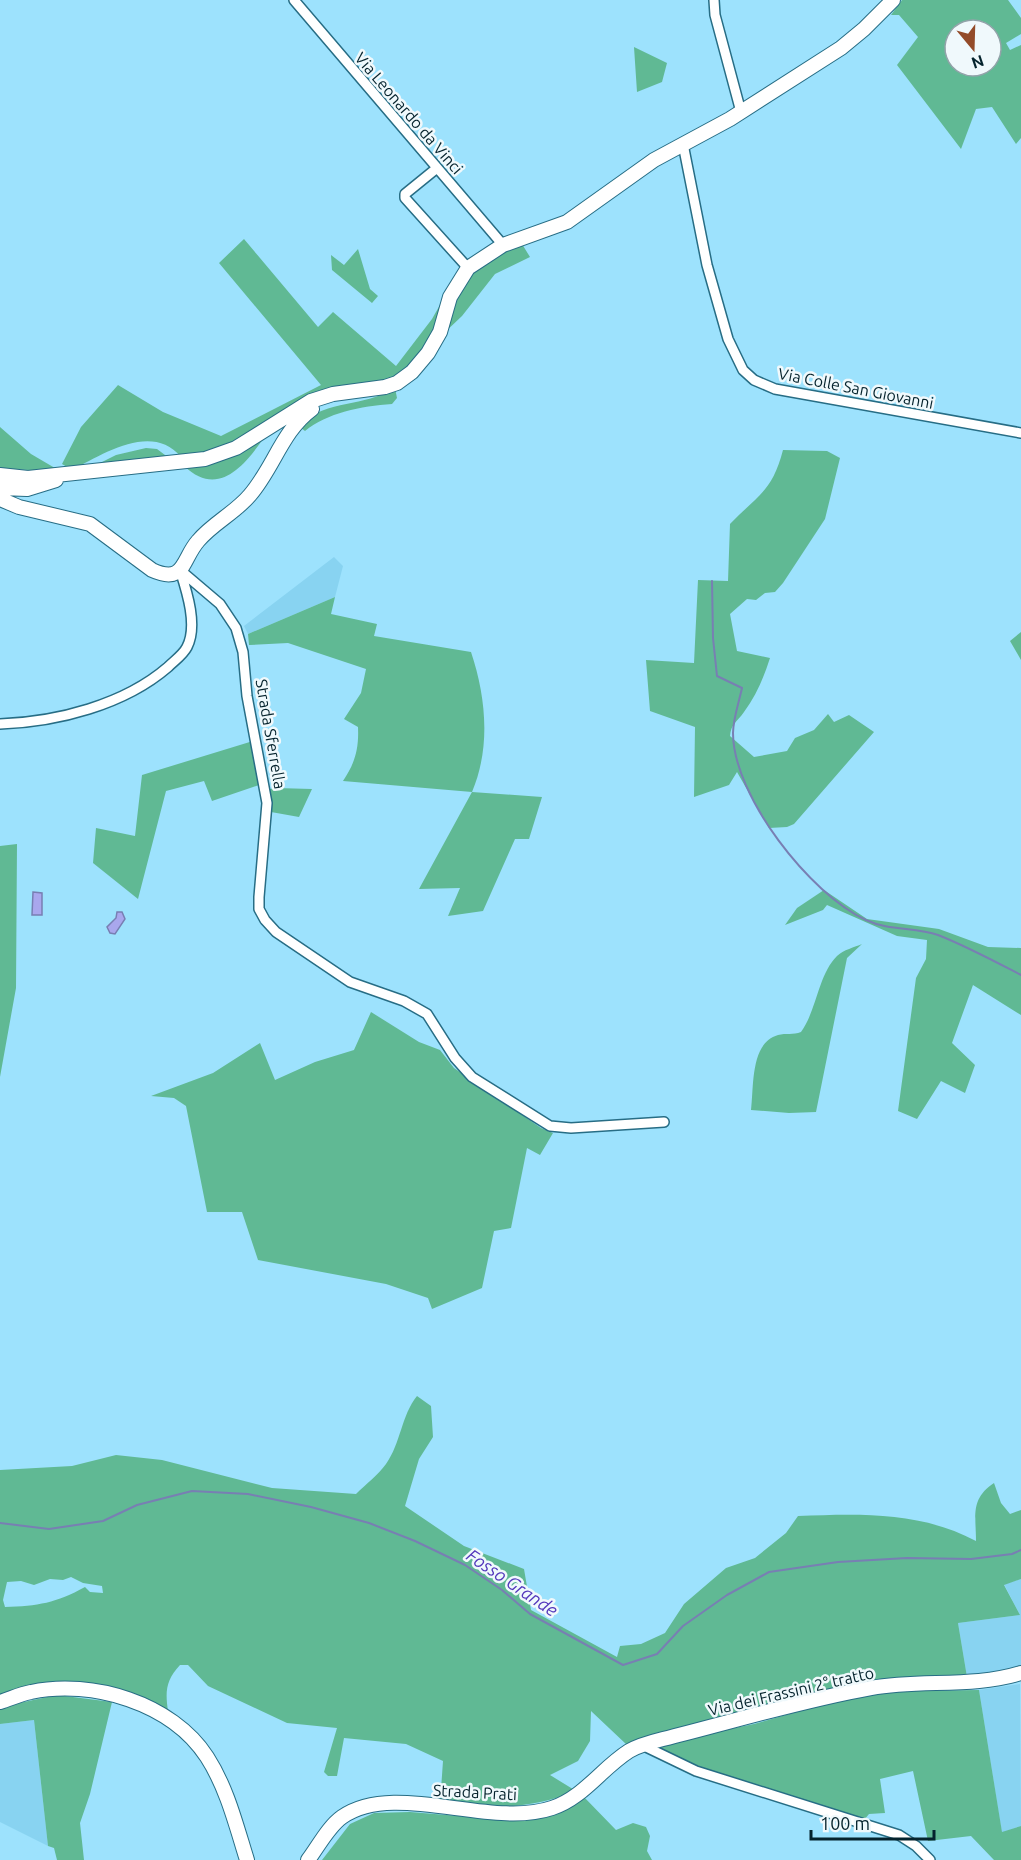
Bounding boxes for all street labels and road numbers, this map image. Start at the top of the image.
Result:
street label: Via Leonardo da Vinci [351,49,467,177]
street label: Via Colle San Giovanni [777,364,935,412]
street label: Strada Sferrella [252,678,290,790]
street label: Via dei Frassini 2° tratto [706,1663,876,1719]
street label: Strada Prati [432,1781,518,1803]

